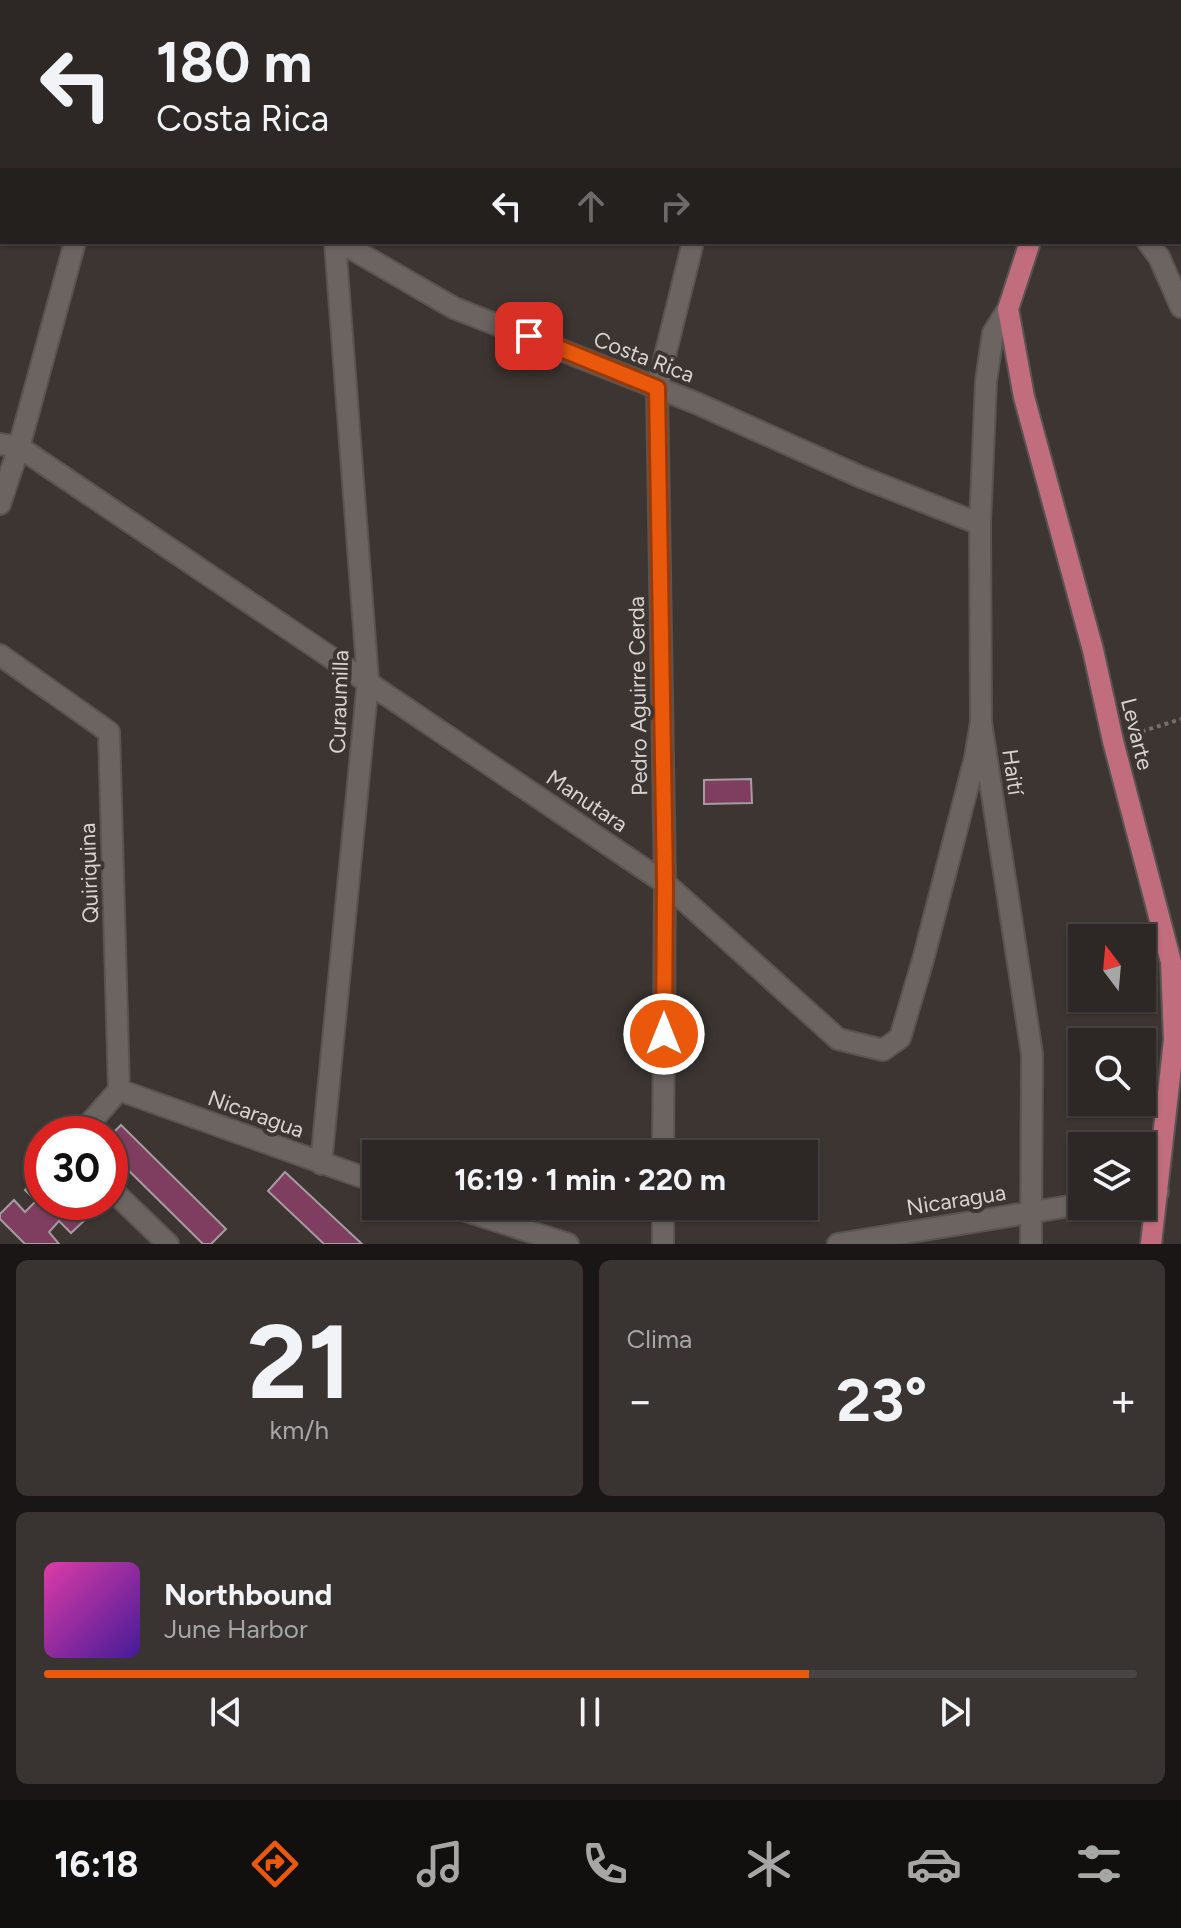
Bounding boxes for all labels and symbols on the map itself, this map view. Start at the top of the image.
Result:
pin [495,302,563,370]
street label: Costa Rica [590,325,698,389]
street label: Pedro Aguirre Cerda [623,596,653,796]
street label: Curaumilla [324,650,354,754]
street label: Levarte [1115,695,1159,773]
street label: Haití [996,747,1030,798]
street label: Manutara [541,764,633,838]
street label: Quiriquina [74,822,104,924]
north arrow [1068,924,1156,1012]
position arrow [622,992,706,1076]
street label: Nicaragua [204,1084,308,1144]
speed limit sign: 30 [24,1116,128,1220]
street label: Nicaragua [904,1179,1008,1221]

